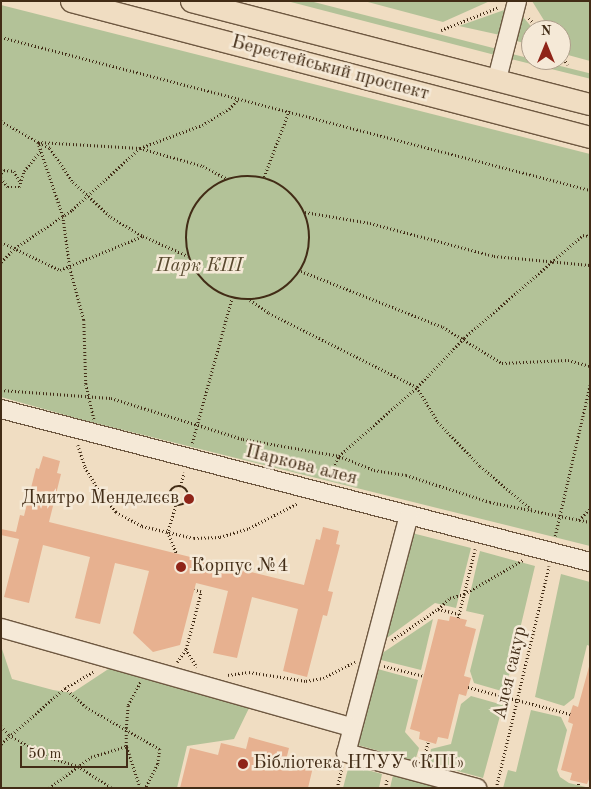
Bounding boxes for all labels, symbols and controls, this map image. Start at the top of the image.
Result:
north arrow [521,20,571,70]
text: N [541,24,551,38]
street label: Берестейський проспект [228,32,432,106]
park label: Парк КПІ [155,256,243,278]
street label: Паркова алея [243,441,359,491]
place label: Дмитро Менделєєв [21,488,179,510]
marker: Дмитро Менделєєв [183,493,195,505]
place label: Корпус №4 [191,556,289,578]
marker: Корпус №4 [175,561,187,573]
street label: Алея сакур [489,624,533,722]
scale bar [22,736,130,768]
text: 50 m [28,747,62,762]
place label: Бібліотека НТУУ «КПІ» [253,753,465,775]
marker: Бібліотека НТУУ «КПІ» [237,758,249,770]

